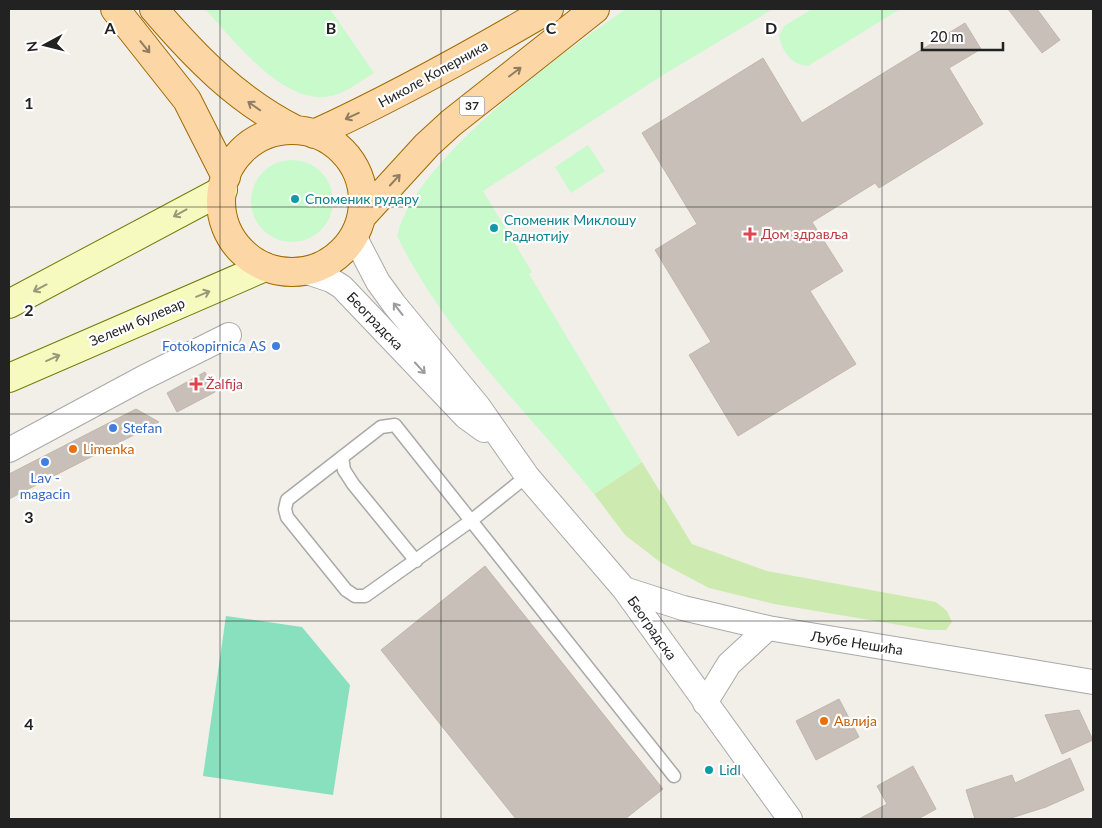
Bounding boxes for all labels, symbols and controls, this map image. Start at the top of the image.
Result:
text: A [103,18,116,37]
text: B [326,18,336,37]
text: C [546,18,557,37]
text: D [765,18,777,37]
north arrow [20,20,70,70]
scale bar [922,20,1003,52]
text: 20 m [930,27,964,45]
street label: Николе Коперника [375,36,491,111]
text: N [23,40,41,53]
one-way arrow [139,40,150,53]
one-way arrow [508,66,521,77]
text: 1 [24,93,34,112]
road number: 37 [460,96,484,115]
one-way arrow [247,101,261,111]
one-way arrow [345,112,360,122]
one-way arrow [389,174,401,187]
place label: Споменик рудару [305,190,420,207]
marker: Споменик рудару [289,193,301,205]
one-way arrow [174,209,188,219]
place label: Споменик Миклошу Раднотију [504,211,637,244]
marker: Споменик Миклошу Раднотију [488,222,500,234]
place label: Дом здравља [761,225,848,242]
marker: Дом здравља [743,227,757,241]
one-way arrow [33,284,48,293]
street label: Београдска [344,288,407,353]
one-way arrow [195,289,210,299]
street label: Зелени булевар [86,294,187,349]
text: 2 [24,300,34,319]
one-way arrow [393,303,404,316]
place label: Fotokopirnica AS [162,337,266,354]
marker: Fotokopirnica AS [270,340,282,352]
one-way arrow [45,353,60,363]
one-way arrow [414,361,426,374]
place label: Žalfija [206,375,243,392]
marker: Žalfija [190,378,202,390]
place label: Stefan [123,419,162,436]
marker: Stefan [107,422,119,434]
place label: Limenka [83,440,134,457]
marker: Limenka [67,443,79,455]
marker: Lav - magacin [39,456,51,468]
place label: Lav - magacin [20,469,70,502]
text: 3 [24,507,34,526]
street label: Београдска [624,593,681,663]
street label: Љубе Нешића [809,627,904,658]
place label: Авлија [834,712,877,729]
text: 4 [24,714,34,733]
marker: Авлија [818,715,830,727]
place label: Lidl [719,761,741,778]
marker: Lidl [703,764,715,776]

